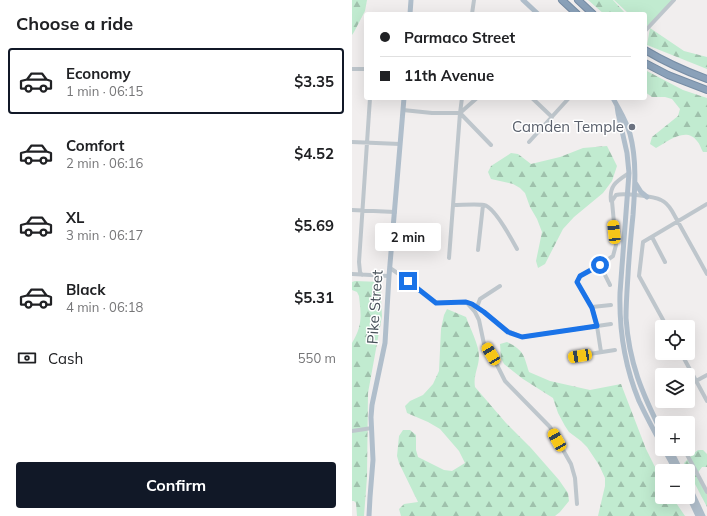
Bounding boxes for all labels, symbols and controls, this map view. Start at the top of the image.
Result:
text: Choose a ride [16,12,133,35]
text: Parmaco Street [404,28,515,47]
icon: car [18,63,54,99]
text: Economy [66,64,131,83]
text: 11th Avenue [404,66,494,85]
text: $3.35 [294,72,334,91]
text: 1 min · 06:15 [66,83,143,99]
place label: Camden Temple [512,117,624,136]
marker: Camden Temple [627,122,637,132]
icon: car [18,135,54,171]
text: Comfort [66,136,124,155]
text: $4.52 [294,144,334,163]
text: 2 min · 06:16 [66,155,143,171]
icon: car [18,207,54,243]
text: XL [66,208,84,227]
text: $5.69 [294,216,334,235]
car [607,219,621,245]
callout: 2 min [375,223,441,251]
text: 3 min · 06:17 [66,227,143,243]
text: 2 min [391,229,425,245]
route start [591,256,609,274]
street label: Pike Street [362,269,387,345]
route end [399,272,417,290]
icon: car [18,279,54,315]
text: Black [66,280,105,299]
text: $5.31 [294,288,334,307]
text: 4 min · 06:18 [66,299,143,315]
map controls [655,320,695,504]
button: locate [655,320,695,360]
car [480,341,502,367]
icon: cash [16,347,38,369]
car [567,348,593,364]
text: Cash [48,349,83,368]
text: 550 m [298,350,336,366]
button: layers [655,368,695,408]
button: + [655,416,695,456]
car [546,427,568,453]
button: Confirm [16,462,336,508]
button: − [655,464,695,504]

